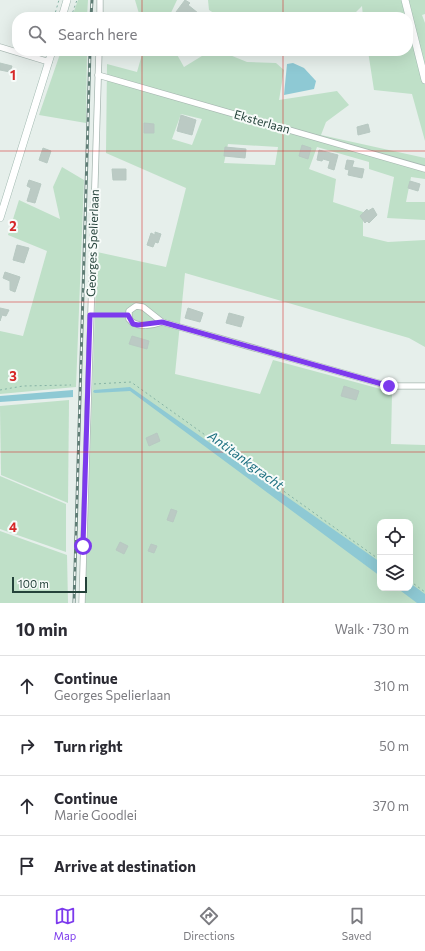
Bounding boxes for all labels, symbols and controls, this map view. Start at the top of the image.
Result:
search box [12,12,413,56]
icon: search [26,23,48,45]
text: Search here [58,25,137,43]
text: 1 [10,67,16,83]
street label: Eksterlaan [233,106,292,136]
street label: Georges Spelierlaan [83,189,101,297]
text: 2 [9,218,17,234]
text: 3 [9,368,17,384]
route end [380,377,398,395]
water label: Antitankgracht [204,427,288,493]
text: 4 [9,519,17,535]
map controls [377,519,413,591]
button: locate [377,519,413,555]
route start [74,537,92,555]
button: layers [377,555,413,591]
scale bar [12,575,87,594]
text: 100 m [18,577,49,590]
text: 10 min [16,619,68,640]
text: Walk · 730 m [335,621,409,637]
text: Continue [54,669,118,687]
icon: ahead [16,675,38,697]
text: 310 m [374,678,409,694]
text: Georges Spelierlaan [54,687,171,703]
icon: right [16,735,38,757]
text: Turn right [54,737,123,755]
text: 50 m [379,738,409,754]
text: Continue [54,789,118,807]
icon: ahead [16,795,38,817]
text: 370 m [372,798,409,814]
text: Marie Goodlei [54,807,137,823]
icon: arrive [16,855,38,877]
text: Arrive at destination [54,857,196,875]
tab: Map [54,905,76,942]
tab: Directions [183,905,235,942]
tab: Saved [342,905,371,942]

